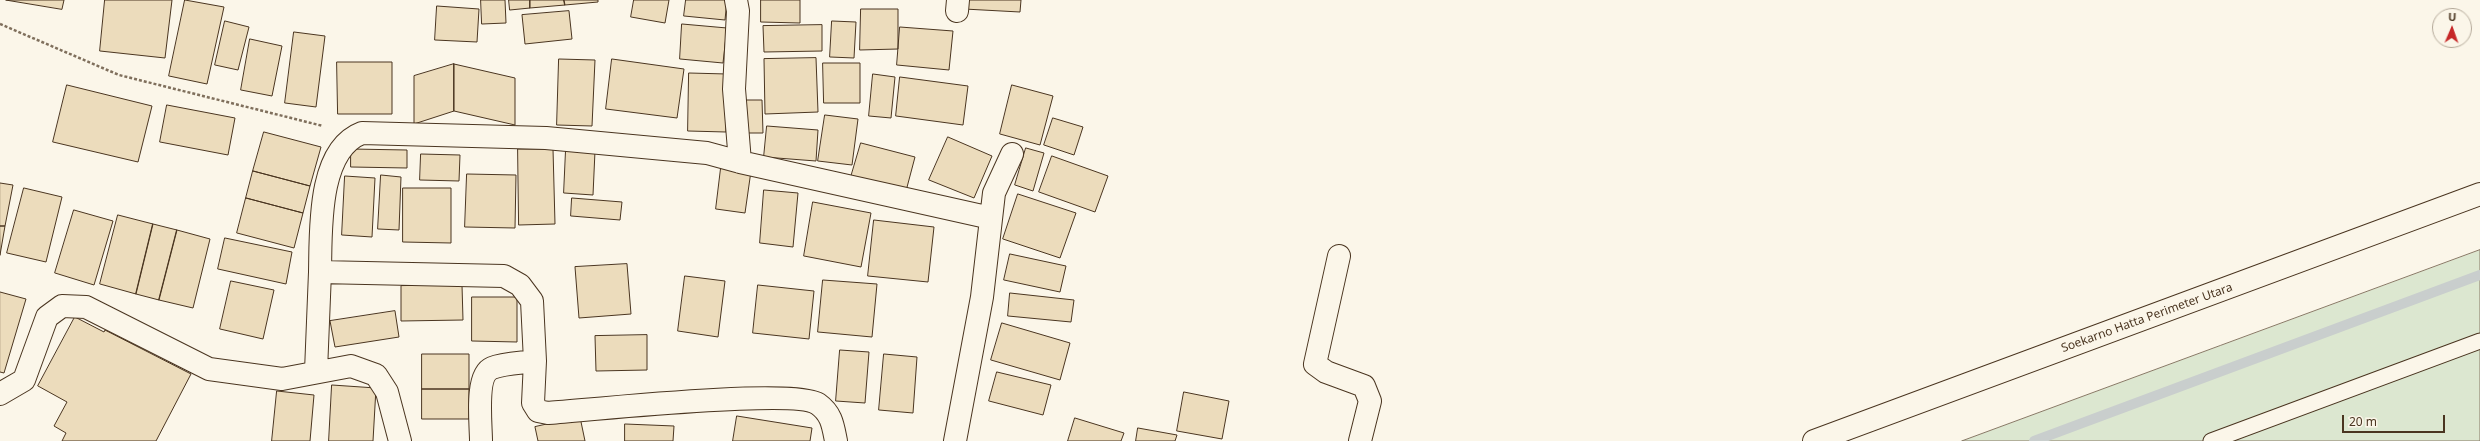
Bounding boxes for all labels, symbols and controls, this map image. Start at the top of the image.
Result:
north arrow [2432,8,2472,48]
text: U [2448,9,2457,24]
street label: Soekarno Hatta Perimeter Utara [2059,280,2235,356]
scale bar [2344,407,2447,433]
text: 20 m [2349,413,2377,430]

